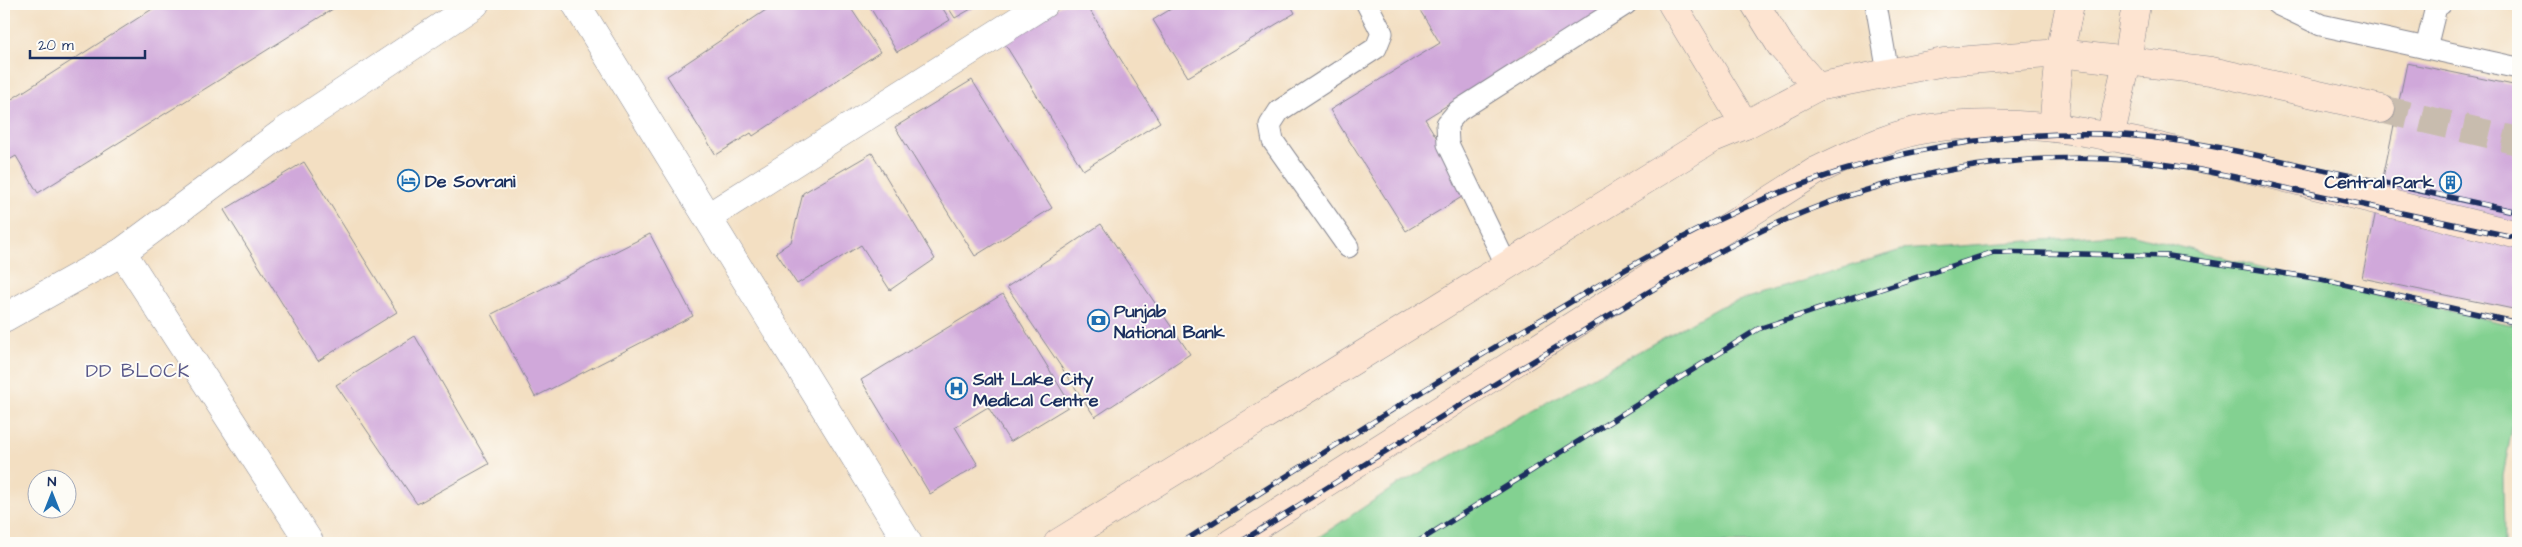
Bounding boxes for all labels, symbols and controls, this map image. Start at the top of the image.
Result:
scale bar [30,28,145,60]
text: 20 m [38,35,74,56]
hotel icon: De Sovrani [397,169,421,193]
place label: De Sovrani [425,169,516,194]
place label: Central Park [2324,170,2435,195]
building icon: Central Park [2438,170,2462,194]
place label: Punjab National Bank [1114,299,1226,345]
bank icon: Punjab National Bank [1086,309,1110,333]
district label: DD BLOCK [86,358,190,385]
place label: Salt Lake City Medical Centre [972,367,1099,413]
hospital icon: Salt Lake City Medical Centre [945,377,969,401]
north arrow [28,470,78,520]
text: N [48,472,57,492]

